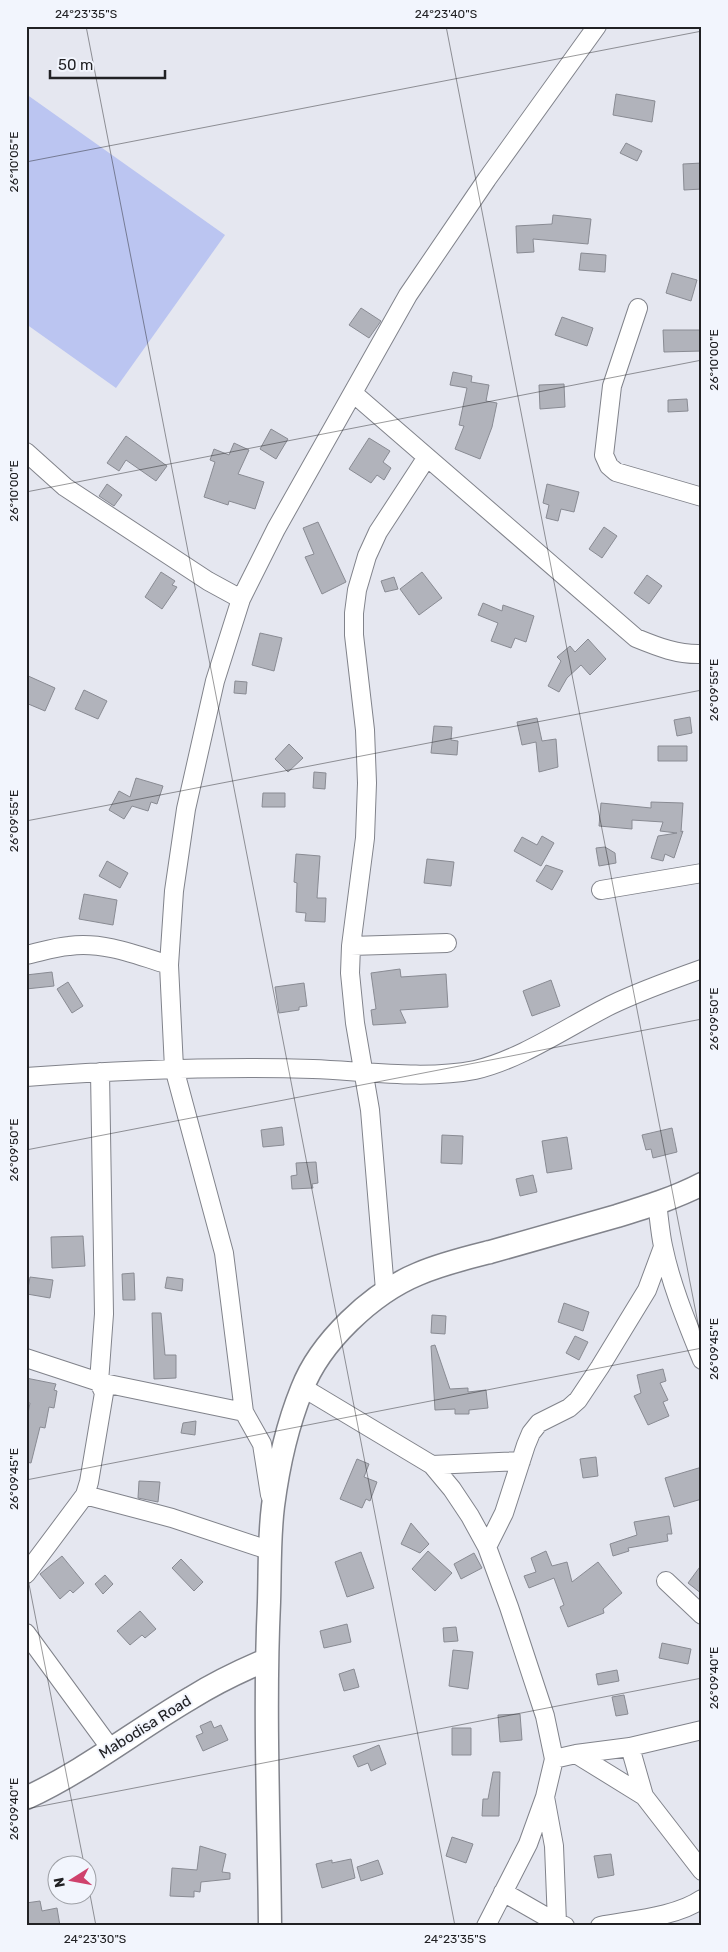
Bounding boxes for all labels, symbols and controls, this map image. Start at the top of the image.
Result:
text: 24°23'35"S [55,7,117,21]
text: 24°23'40"S [415,7,477,21]
scale bar [50,48,165,80]
text: 50 m [58,56,93,74]
text: 26°10'05"E [7,132,21,192]
text: 26°10'00"E [707,329,721,391]
text: 26°10'00"E [7,460,21,522]
text: 26°09'55"E [707,659,721,721]
text: 26°09'55"E [7,790,21,852]
text: 26°09'50"E [707,988,721,1050]
text: 26°09'50"E [7,1119,21,1181]
text: 26°09'45"E [707,1318,721,1380]
text: 26°09'45"E [7,1448,21,1510]
text: 26°09'40"E [707,1647,721,1709]
street label: Mabodisa Road [96,1691,194,1763]
text: 26°09'40"E [7,1778,21,1840]
north arrow [48,1854,98,1904]
text: N [50,1876,69,1889]
text: 24°23'30"S [64,1932,126,1946]
text: 24°23'35"S [424,1932,486,1946]

